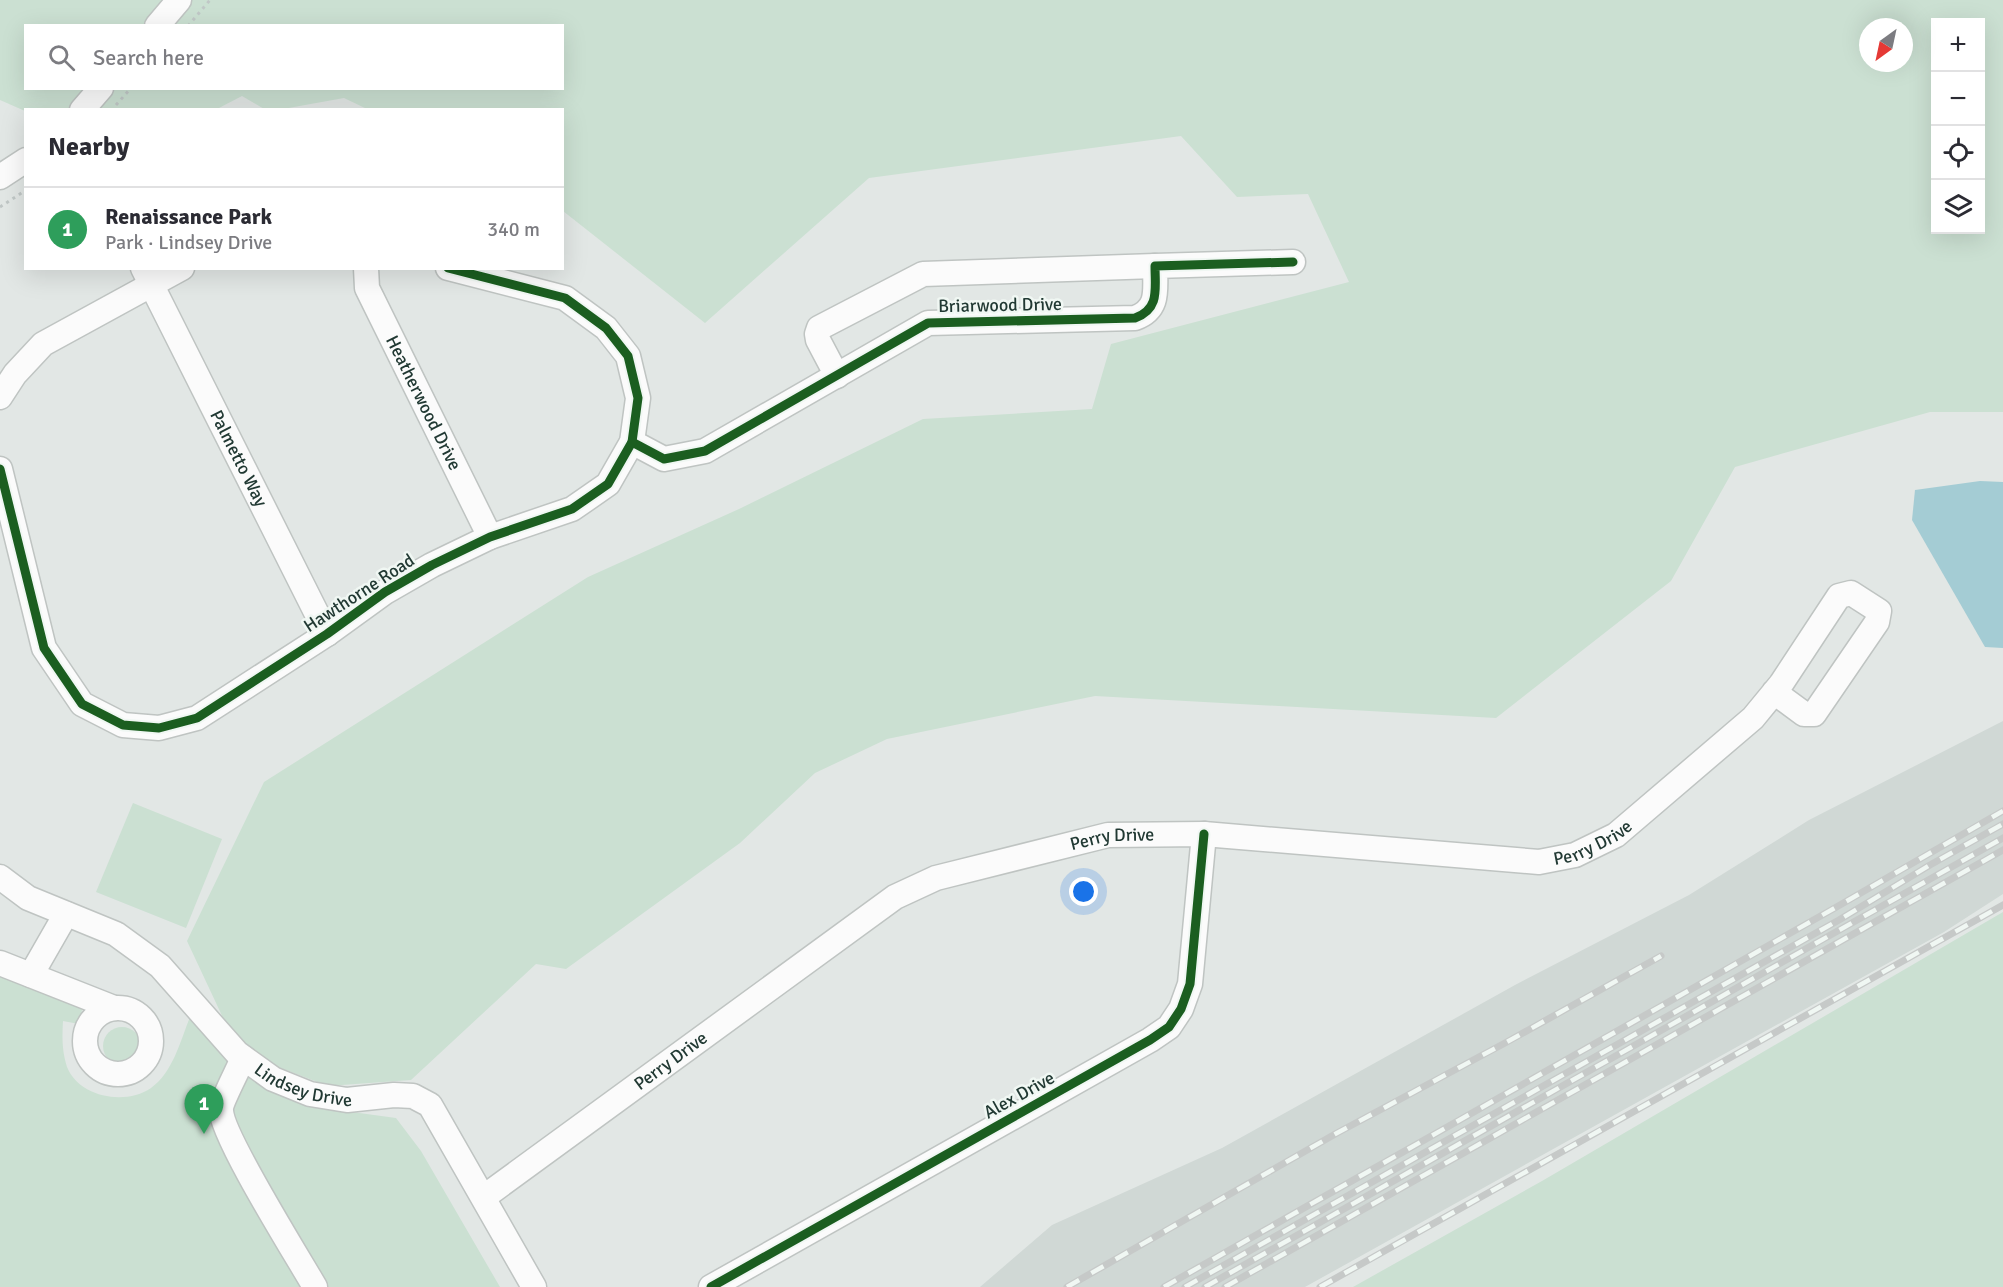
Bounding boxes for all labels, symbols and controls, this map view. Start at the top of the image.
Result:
north arrow [1859,18,1913,72]
map controls [1931,18,1985,234]
button: + [1931,18,1985,72]
search box [24,24,564,90]
icon: search [45,41,78,74]
text: Search here [93,44,204,71]
button: − [1931,72,1985,126]
button: locate [1931,126,1985,180]
text: Nearby [48,131,129,163]
button: layers [1931,180,1985,234]
text: Renaissance Park [105,203,272,230]
text: 1 [62,217,73,242]
text: 340 m [487,217,540,242]
text: Park · Lindsey Drive [105,230,272,255]
street label: Briarwood Drive [938,293,1062,317]
street label: Heatherwood Drive [381,332,466,474]
street label: Palmetto Way [205,406,272,511]
street label: Hawthorne Road [299,549,419,637]
street label: Perry Drive [1552,815,1637,870]
street label: Perry Drive [1068,824,1154,855]
your location [1069,877,1098,906]
street label: Perry Drive [630,1027,711,1095]
street label: Lindsey Drive [250,1058,353,1111]
street label: Alex Drive [980,1067,1058,1123]
pin: 1 [184,1084,224,1134]

